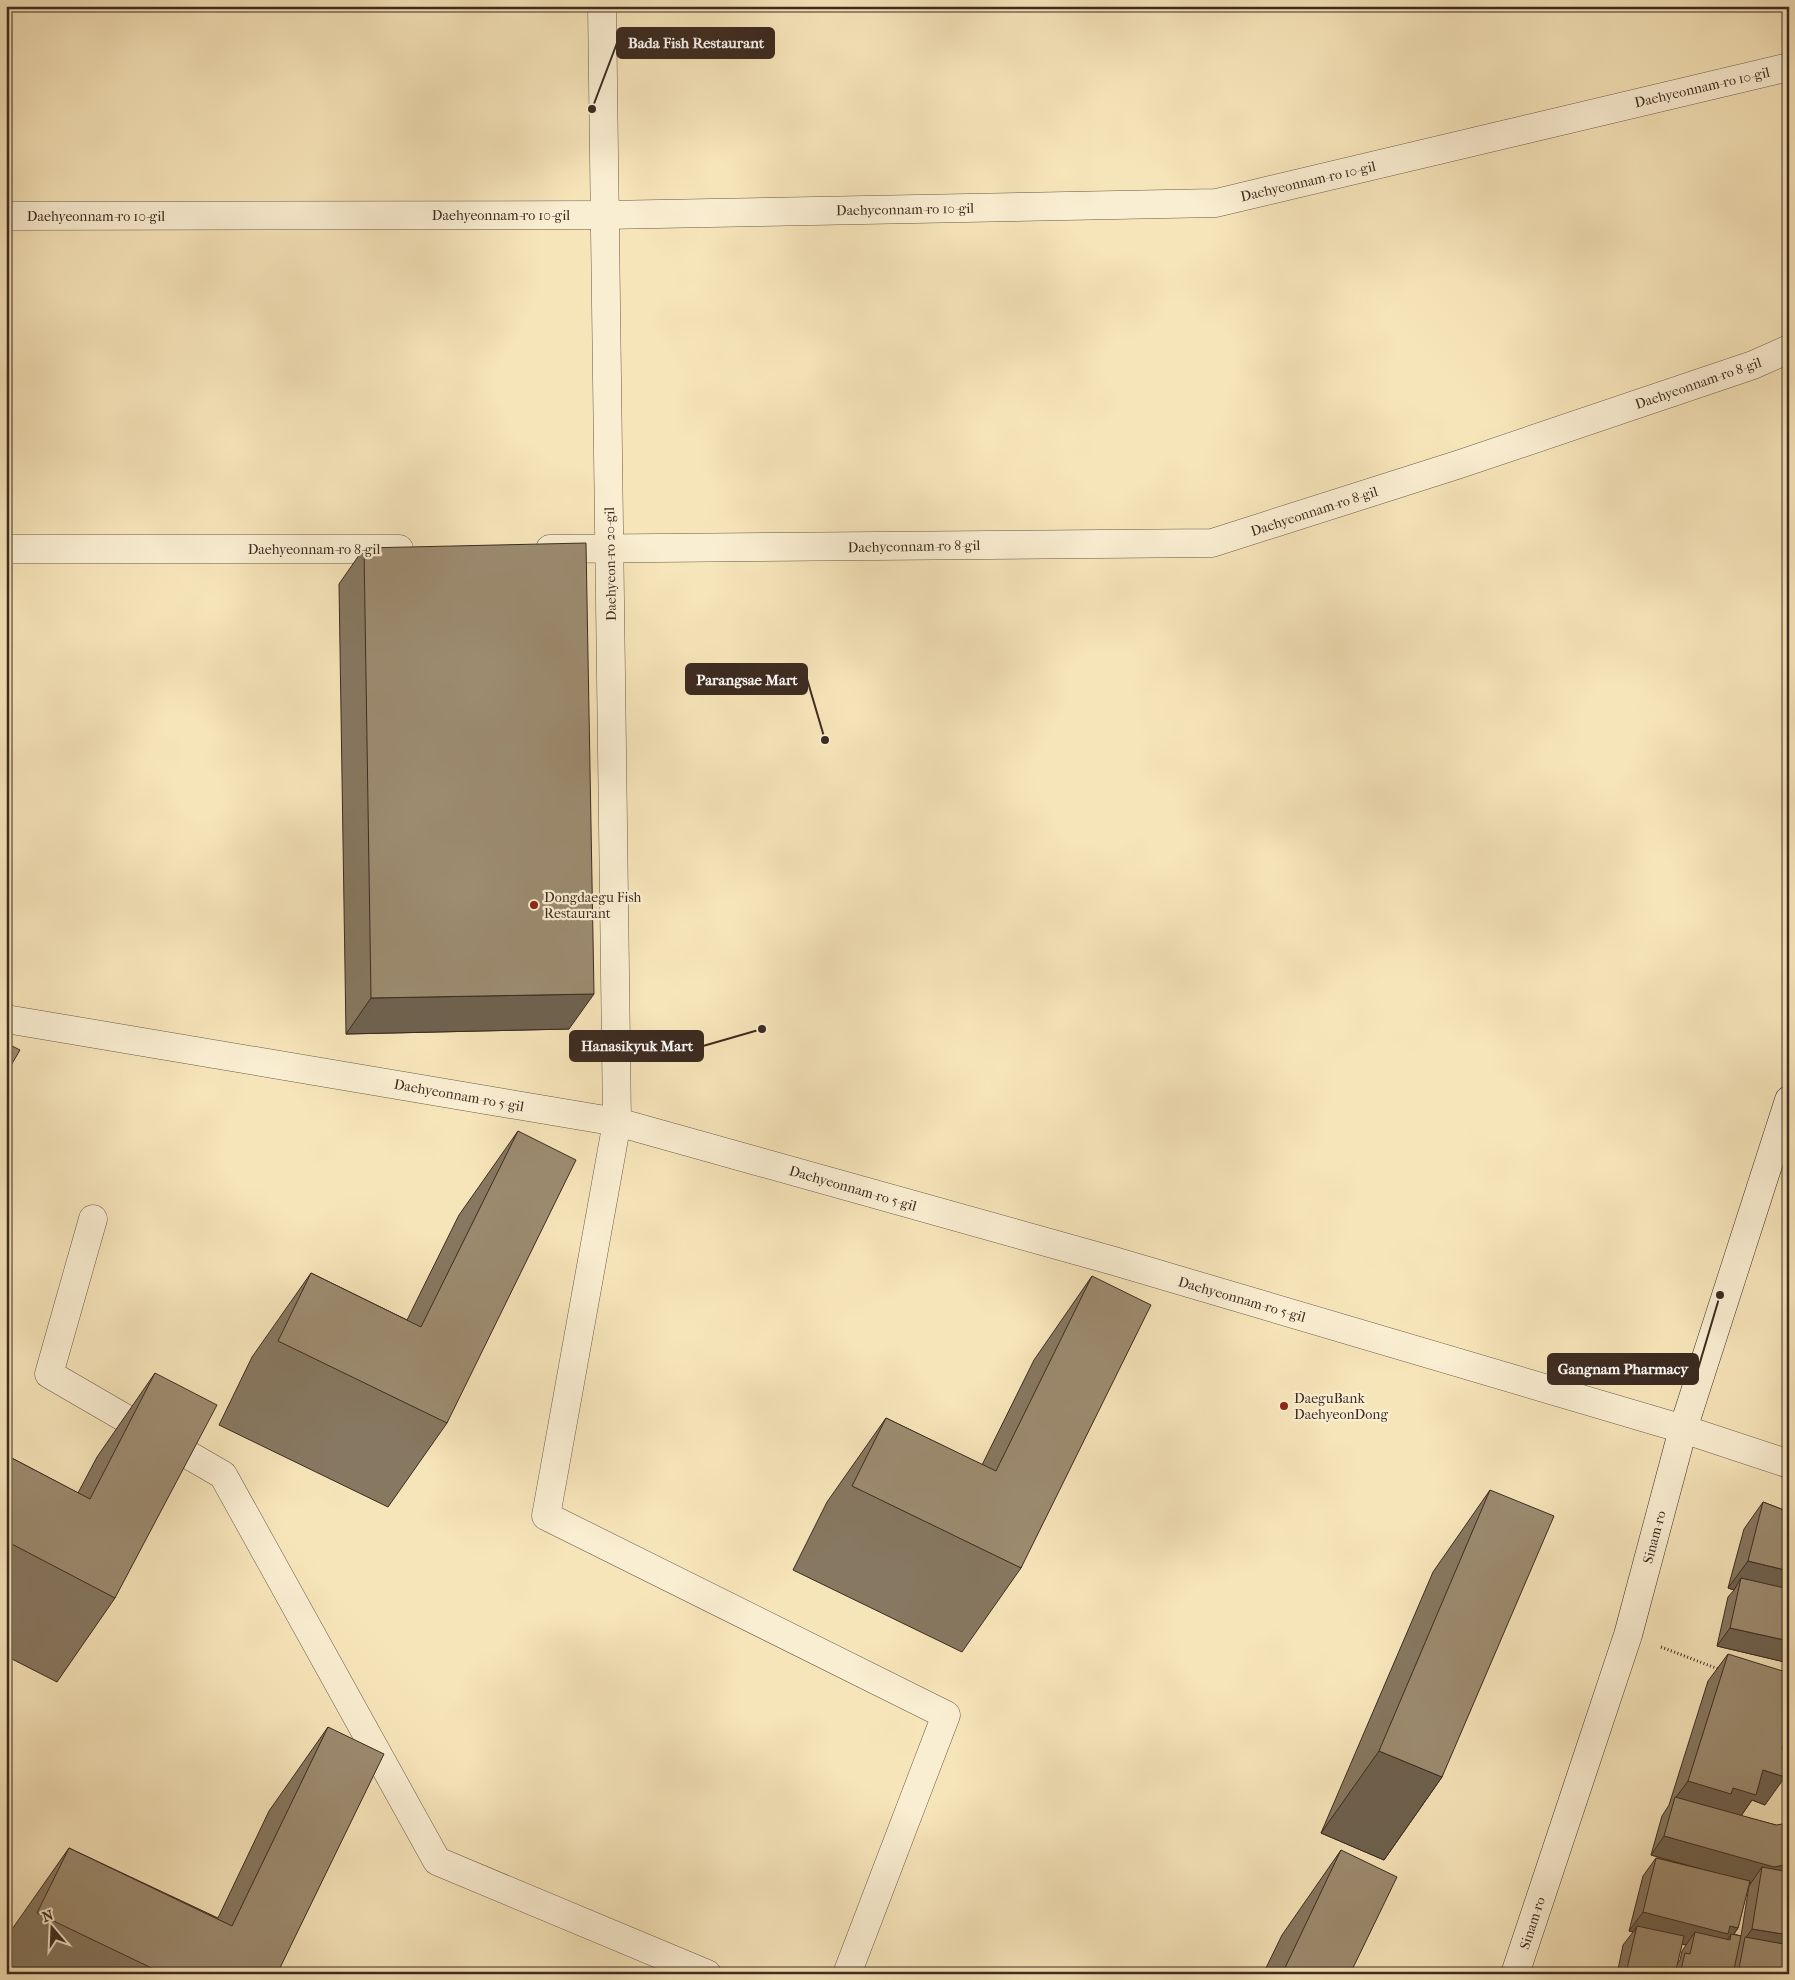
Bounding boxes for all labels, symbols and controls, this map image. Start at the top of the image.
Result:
callout: Bada Fish Restaurant [617,28,774,58]
text: Bada Fish Restaurant [628,34,765,52]
street label: Daehyeonnam-ro 10-gil [1633,64,1772,111]
street label: Daehyeonnam-ro 10-gil [1239,158,1378,205]
street label: Daehyeonnam-ro 10-gil [836,200,974,219]
street label: Daehyeonnam-ro 10-gil [432,207,570,224]
street label: Daehyeonnam-ro 10-gil [27,208,165,225]
street label: Daehyeonnam-ro 8-gil [1633,354,1764,413]
street label: Daehyeonnam-ro 8-gil [1248,483,1380,540]
street label: Daehyeon-ro 20-gil [601,507,620,621]
street label: Daehyeonnam-ro 8-gil [848,537,981,556]
street label: Daehyeonnam-ro 8-gil [248,541,380,558]
callout: Parangsae Mart [686,664,807,694]
text: Parangsae Mart [696,671,798,689]
place label: Dongdaegu Fish Restaurant [544,889,642,922]
marker: Dongdaegu Fish Restaurant [528,899,540,911]
callout: Hanasikyuk Mart [570,1031,703,1061]
text: Hanasikyuk Mart [581,1037,694,1055]
street label: Daehyeonnam-ro 5-gil [393,1076,525,1115]
street label: Daehyeonnam-ro 5-gil [787,1162,919,1215]
street label: Daehyeonnam-ro 5-gil [1176,1273,1308,1326]
callout: Gangnam Pharmacy [1548,1354,1698,1384]
text: Gangnam Pharmacy [1558,1360,1689,1378]
place label: DaeguBank DaehyeonDong [1294,1390,1388,1423]
marker: DaeguBank DaehyeonDong [1278,1400,1290,1412]
street label: Sinam-ro [1639,1509,1670,1565]
street label: Sinam-ro [1516,1895,1549,1952]
north arrow [28,1902,78,1952]
text: N [40,1906,56,1926]

